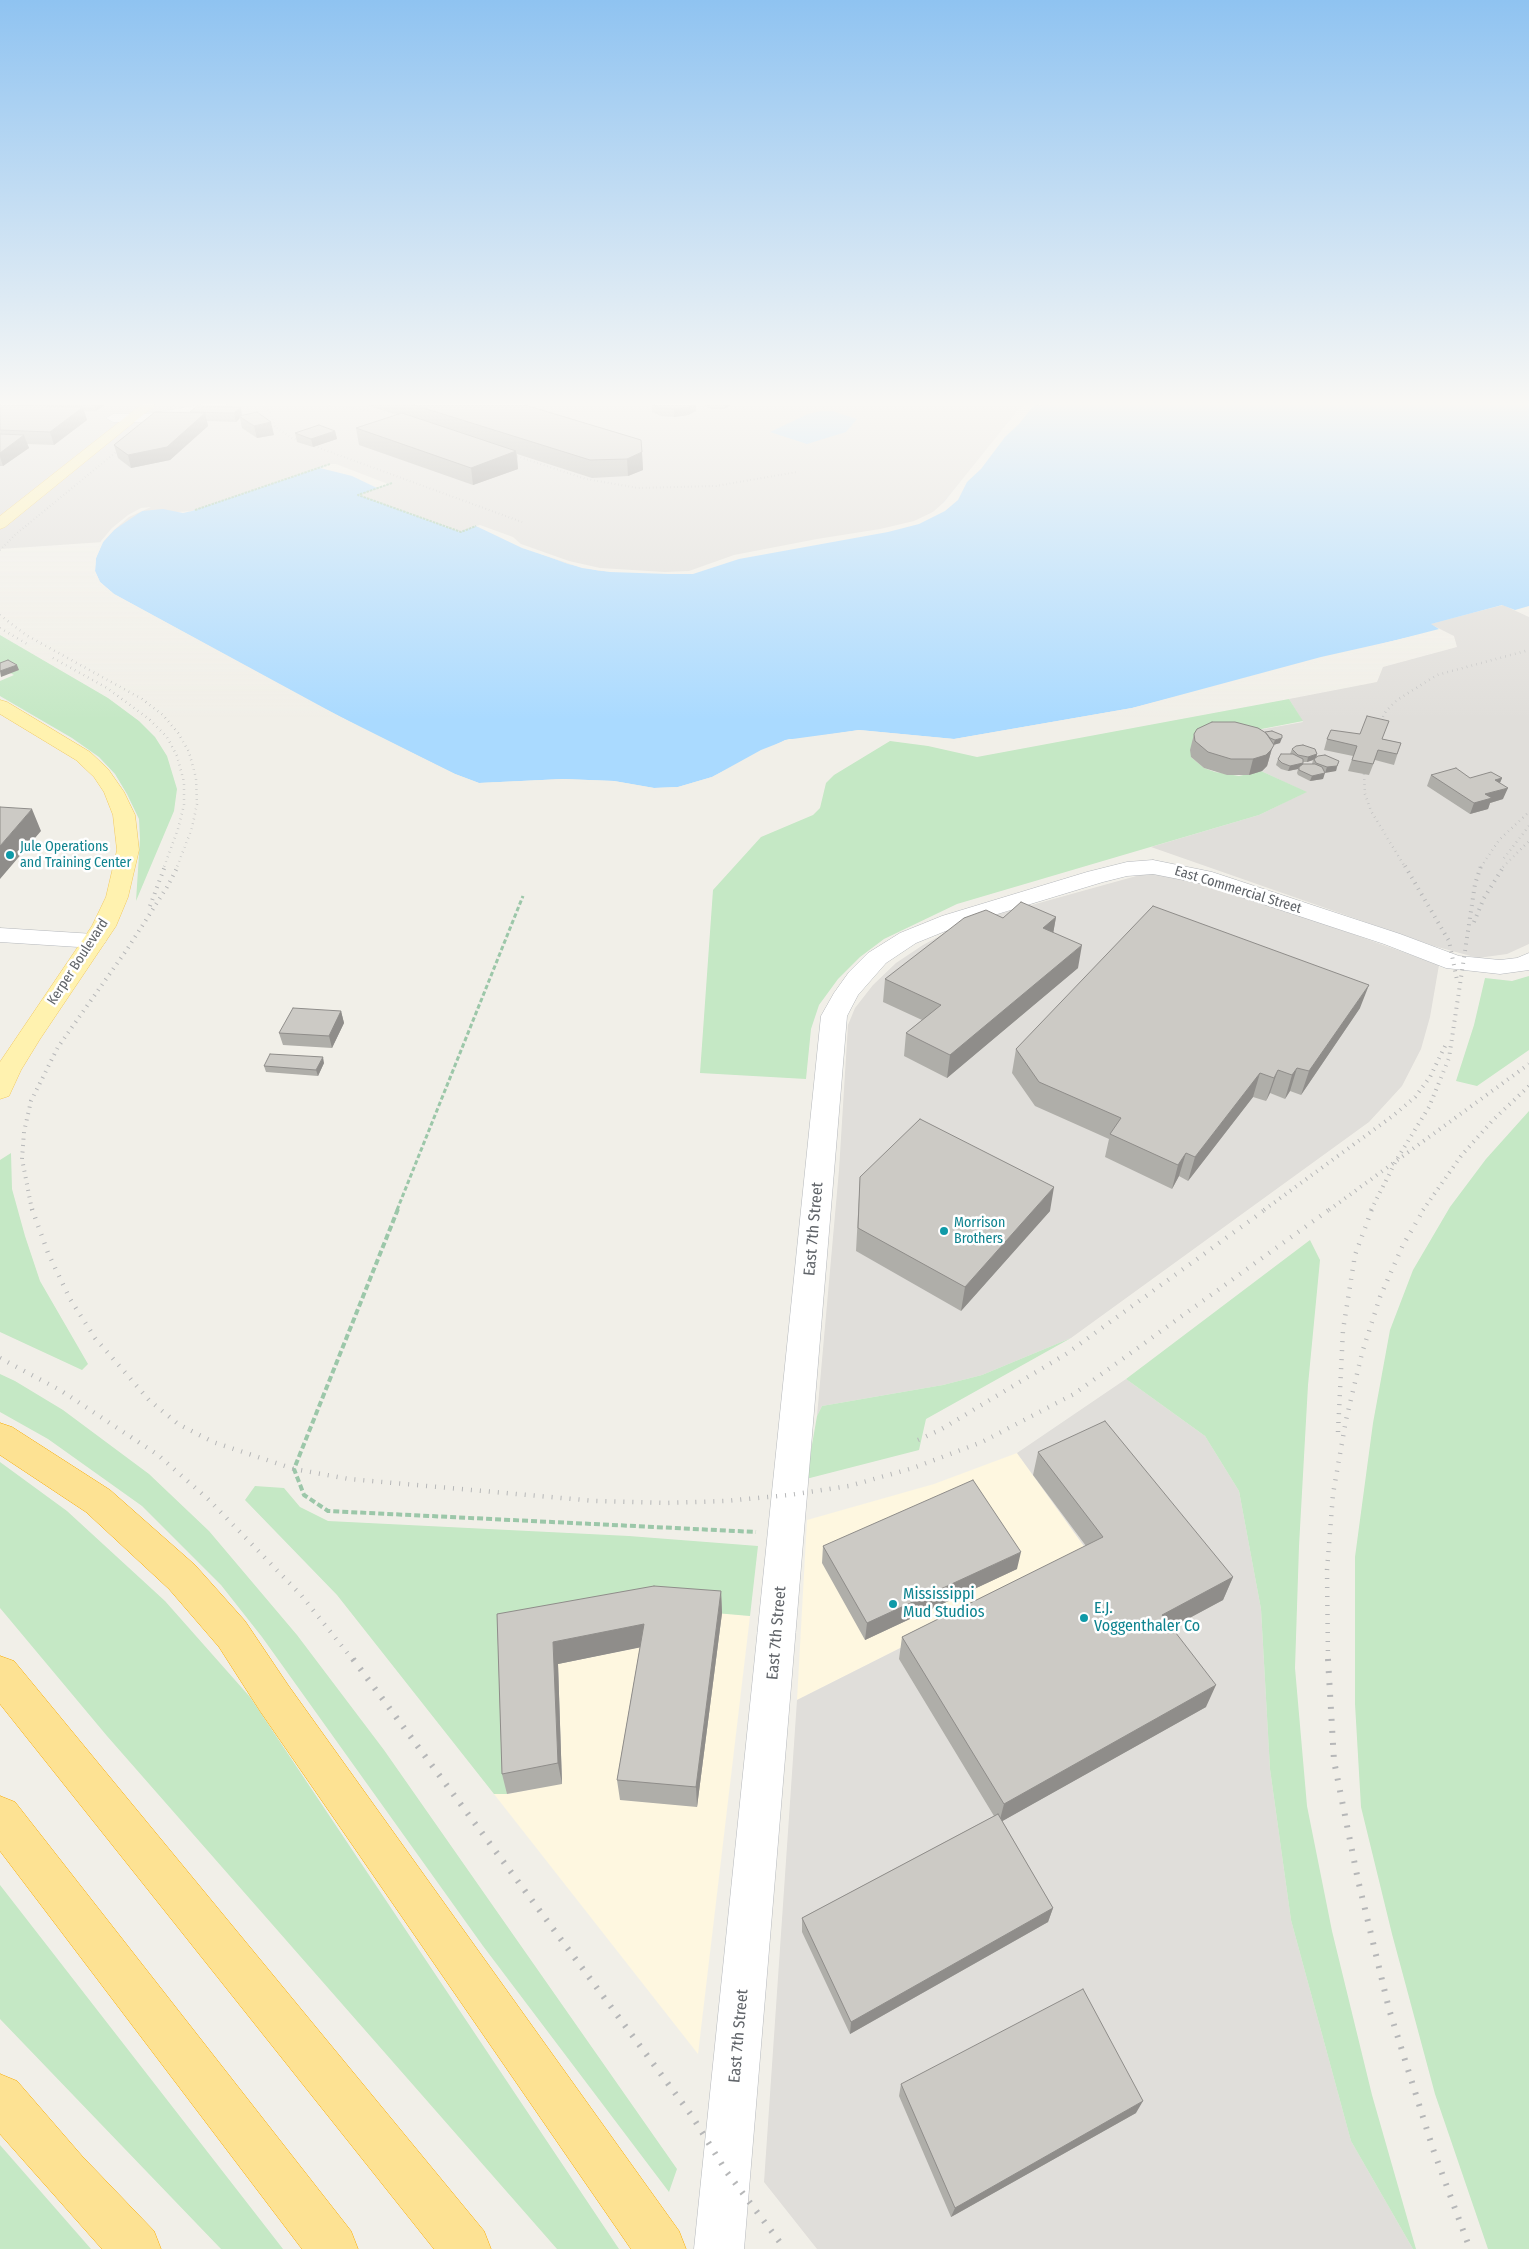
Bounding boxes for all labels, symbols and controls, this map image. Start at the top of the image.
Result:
place label: Jule Operations and Training Center [20,839,131,872]
marker: Jule Operations and Training Center [4,849,16,861]
street label: East Commercial Street [1173,863,1303,917]
street label: Kerper Boulevard [44,916,112,1008]
street label: East 7th Street [800,1181,828,1277]
place label: Morrison Brothers [954,1215,1005,1248]
marker: Morrison Brothers [938,1225,950,1237]
street label: East 7th Street [763,1585,791,1681]
place label: Mississippi Mud Studios [903,1585,984,1623]
marker: Mississippi Mud Studios [887,1598,899,1610]
place label: E.J. Voggenthaler Co [1094,1599,1200,1637]
marker: E.J. Voggenthaler Co [1078,1612,1090,1624]
street label: East 7th Street [725,1988,753,2084]

